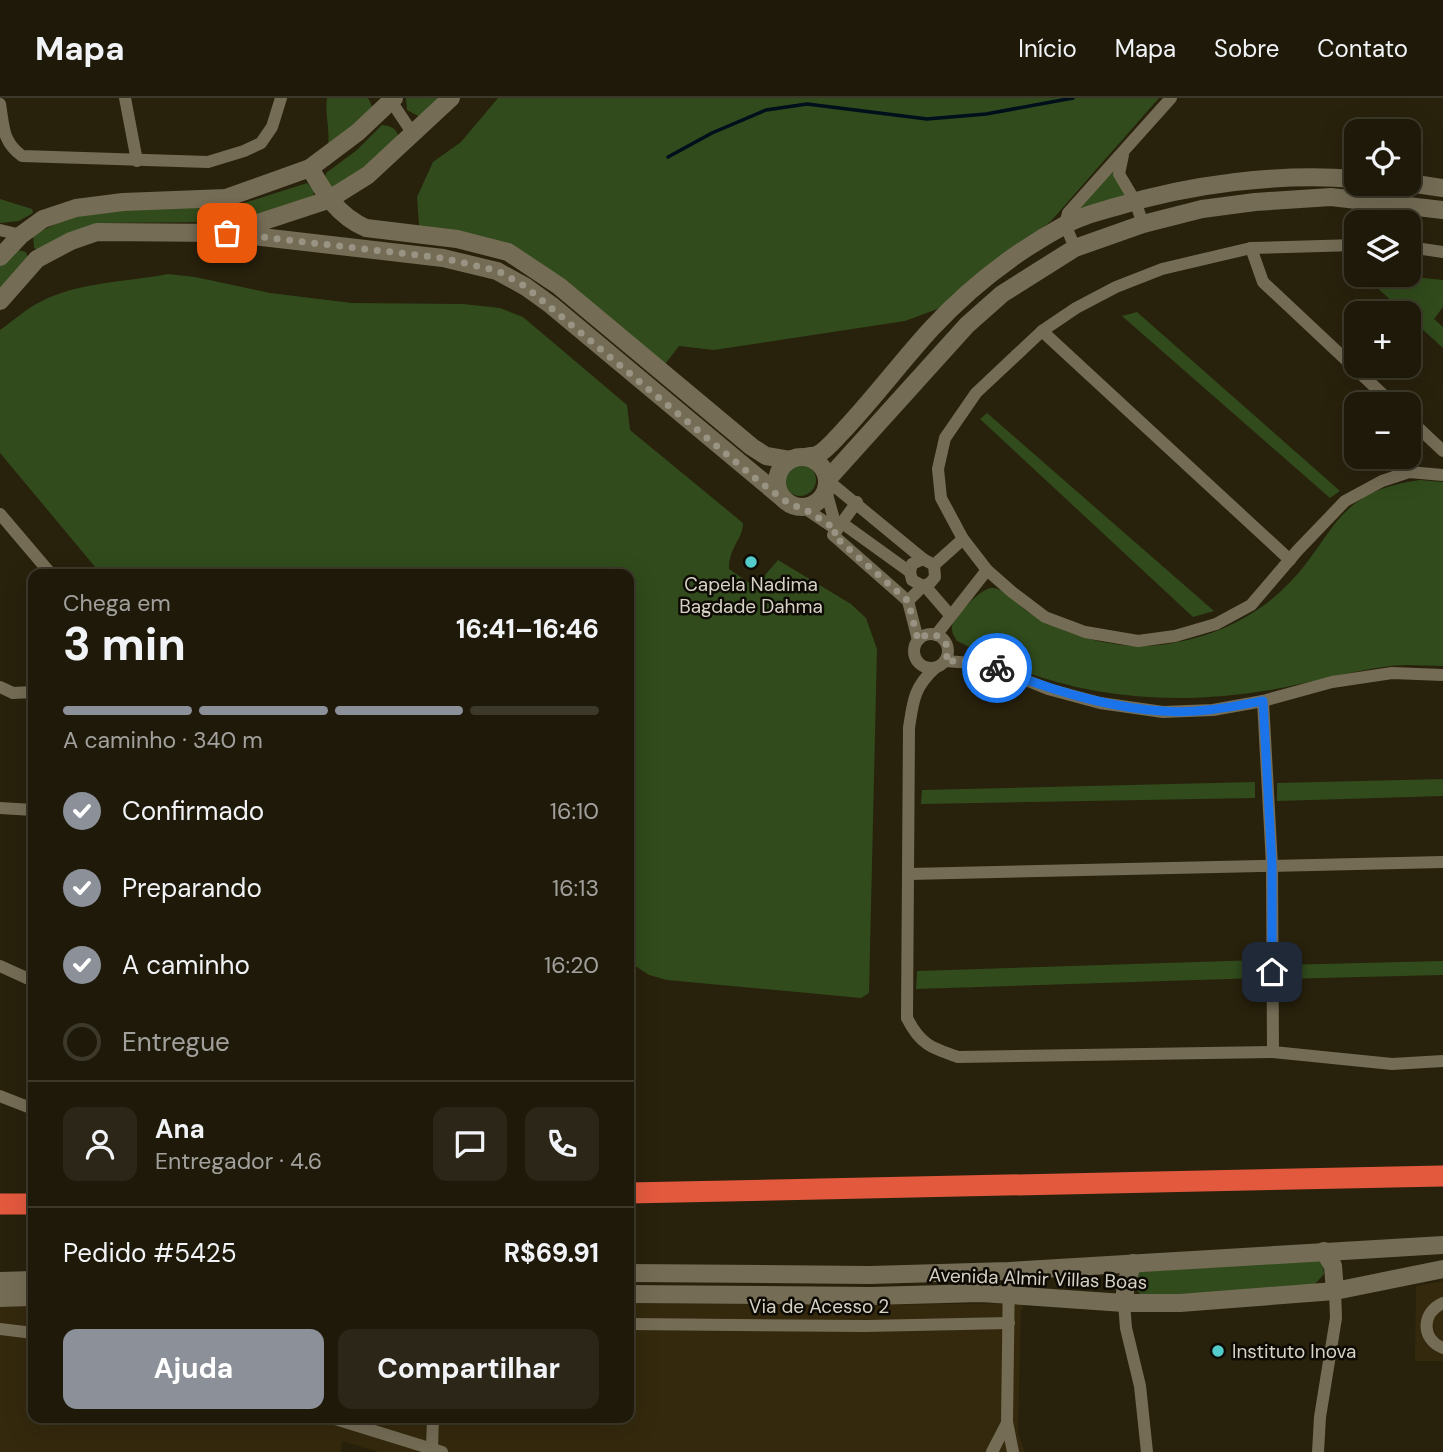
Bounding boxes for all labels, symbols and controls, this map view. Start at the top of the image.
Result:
text: Mapa [35,27,125,70]
text: Início [1018,33,1077,64]
text: Mapa [1115,33,1176,64]
text: Sobre [1214,33,1279,64]
text: Contato [1317,33,1408,64]
map controls [1344,119,1421,469]
button: locate [1344,119,1421,196]
pin [197,203,257,263]
button: layers [1344,210,1421,287]
icon: bag [208,214,246,252]
button: + [1344,301,1421,378]
button: − [1344,392,1421,469]
marker: Capela Nadima Bagdade Dahma [743,554,759,570]
place label: Capela Nadima Bagdade Dahma [679,572,823,619]
text: Chega em [63,588,171,618]
text: 16:41–16:46 [456,612,599,646]
text: 3 min [63,614,186,674]
courier [962,633,1032,703]
icon: bike [978,649,1016,687]
text: A caminho · 340 m [63,725,263,755]
icon: check [63,792,101,830]
text: Confirmado [122,794,264,828]
text: 16:10 [550,796,599,826]
icon: check [63,869,101,907]
text: Preparando [122,871,262,905]
text: 16:13 [552,873,599,903]
pin [1242,942,1302,1002]
icon: check [63,946,101,984]
text: A caminho [122,948,250,982]
text: 16:20 [544,950,599,980]
icon: home [1253,953,1291,991]
text: Entregue [122,1025,230,1059]
button: person [63,1107,137,1181]
button: chat [433,1107,507,1181]
button: phone [525,1107,599,1181]
text: Ana [155,1112,205,1146]
text: Entregador · 4.6 [155,1146,322,1176]
text: Pedido #5425 [63,1236,237,1270]
text: R$69.91 [504,1236,599,1270]
street label: Avenida Almir Villas Boas [928,1262,1148,1295]
street label: Via de Acesso 2 [749,1294,889,1319]
button: Ajuda [63,1329,324,1409]
button: Compartilhar [338,1329,599,1409]
place label: Instituto Inova [1232,1339,1356,1364]
marker: Instituto Inova [1210,1343,1226,1359]

